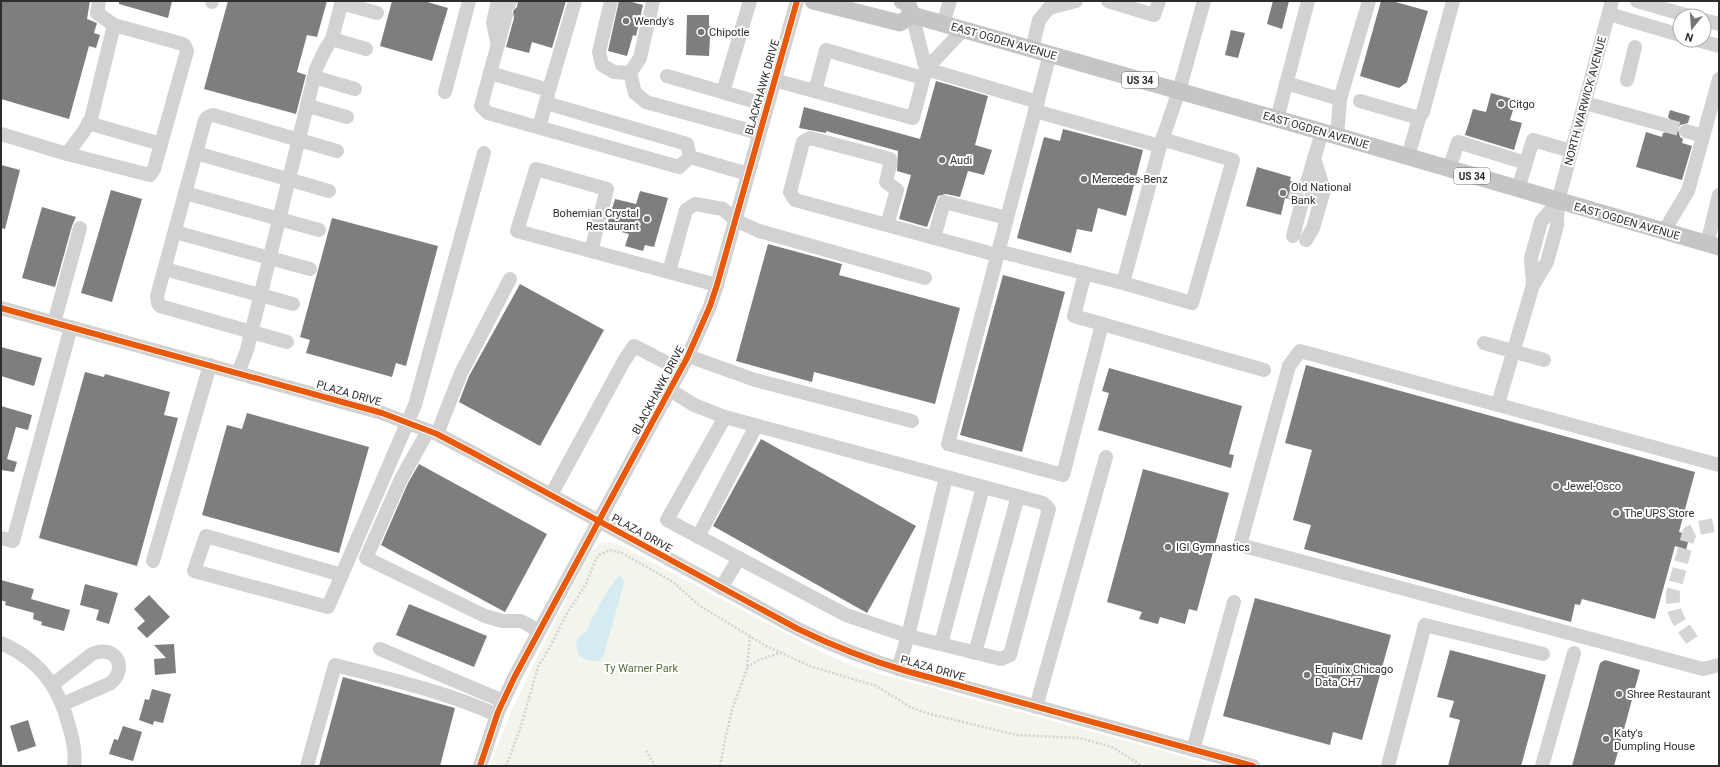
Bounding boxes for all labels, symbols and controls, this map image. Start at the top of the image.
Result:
north arrow [1672,8,1712,48]
place label: Wendy's [634,15,674,28]
marker: Wendy's [621,16,631,26]
street label: EAST OGDEN AVENUE [950,20,1058,63]
place label: Chipotle [709,26,750,39]
marker: Chipotle [696,27,706,37]
text: N [1683,30,1695,44]
street label: NORTH WARWICK AVENUE [1562,35,1609,167]
street label: BLACKHAWK DRIVE [743,38,782,136]
road number: US 34 [1122,72,1158,88]
place label: Citgo [1509,98,1535,111]
marker: Citgo [1496,99,1506,109]
street label: EAST OGDEN AVENUE [1262,109,1370,152]
place label: Audi [950,154,972,167]
marker: Audi [937,155,947,165]
road number: US 34 [1454,168,1490,184]
place label: Mercedes-Benz [1092,173,1168,186]
marker: Mercedes-Benz [1079,174,1089,184]
place label: Old National Bank [1291,181,1351,207]
marker: Old National Bank [1278,188,1288,198]
street label: EAST OGDEN AVENUE [1573,200,1681,243]
place label: Bohemian Crystal Restaurant [553,207,639,233]
marker: Bohemian Crystal Restaurant [642,214,652,224]
street label: BLACKHAWK DRIVE [630,344,687,437]
street label: PLAZA DRIVE [315,378,383,409]
place label: Jewel-Osco [1564,480,1621,493]
marker: Jewel-Osco [1551,481,1561,491]
place label: The UPS Store [1624,507,1694,520]
marker: The UPS Store [1611,508,1621,518]
street label: PLAZA DRIVE [609,512,674,555]
place label: IGI Gymnastics [1176,541,1250,554]
marker: IGI Gymnastics [1163,542,1173,552]
street label: PLAZA DRIVE [899,653,967,684]
park label: Ty Warner Park [604,662,678,675]
place label: Equinix Chicago Data CH7 [1315,663,1393,689]
marker: Equinix Chicago Data CH7 [1302,670,1312,680]
place label: Shree Restaurant [1627,688,1711,701]
marker: Shree Restaurant [1614,689,1624,699]
place label: Katy's Dumpling House [1614,727,1695,753]
marker: Katy's Dumpling House [1601,734,1611,744]

